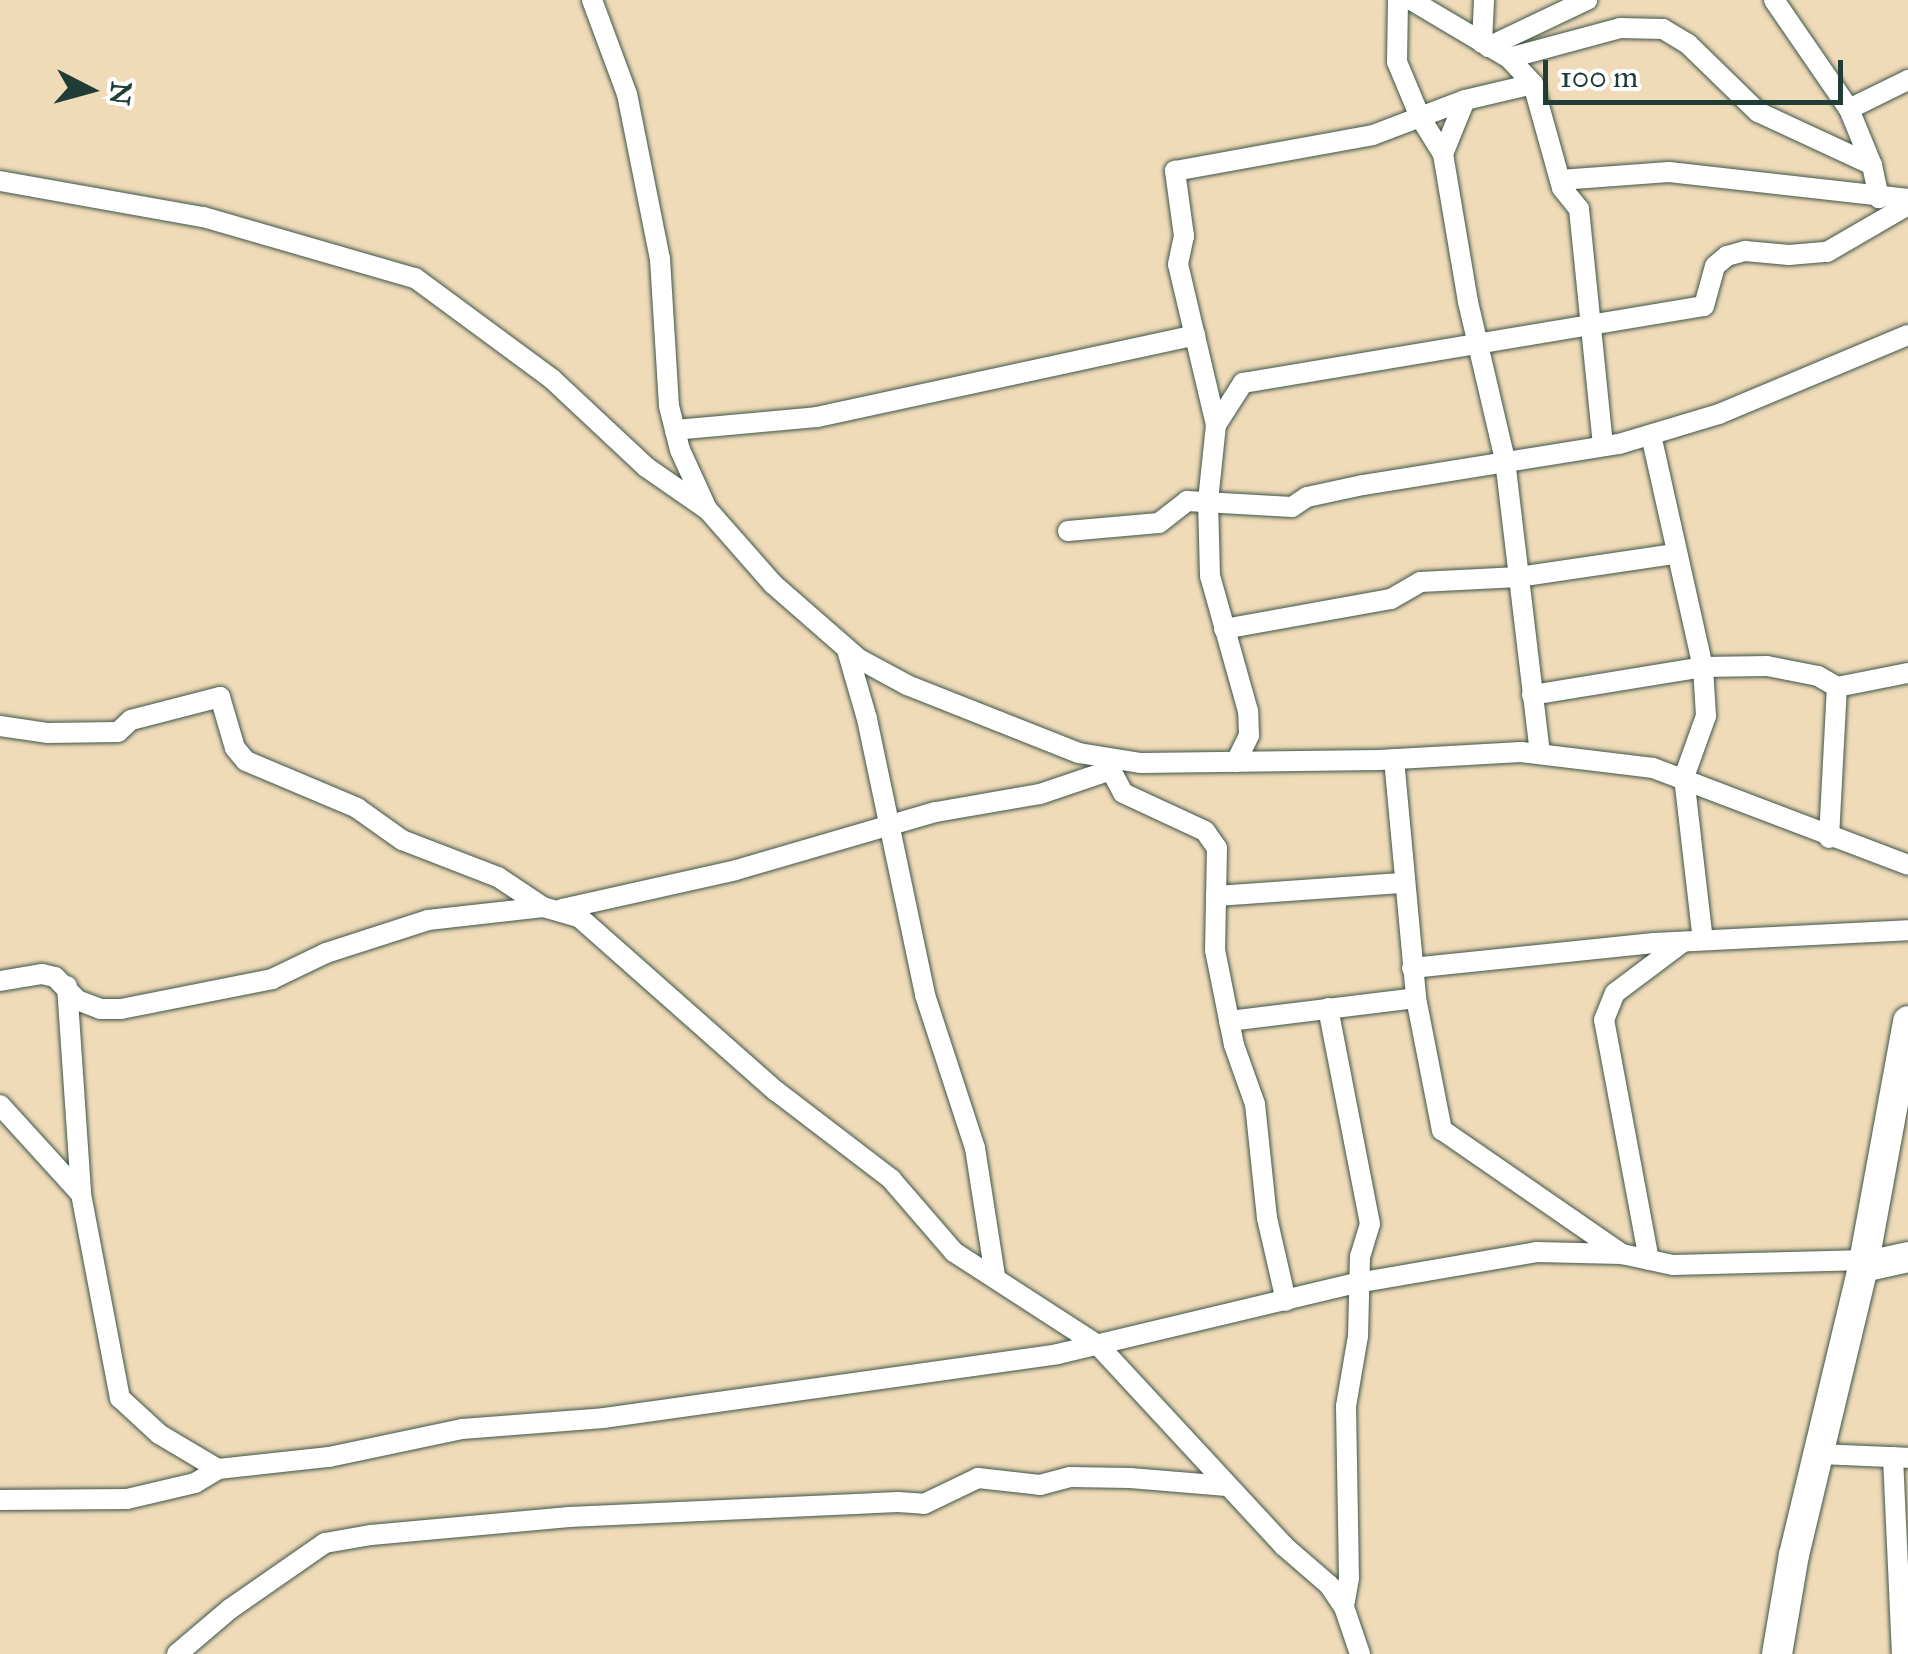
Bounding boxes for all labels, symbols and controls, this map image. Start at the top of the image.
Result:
north arrow [40,40,140,140]
scale bar [1548,40,1848,102]
text: 100 m [1560,59,1638,95]
text: N [102,80,139,107]

